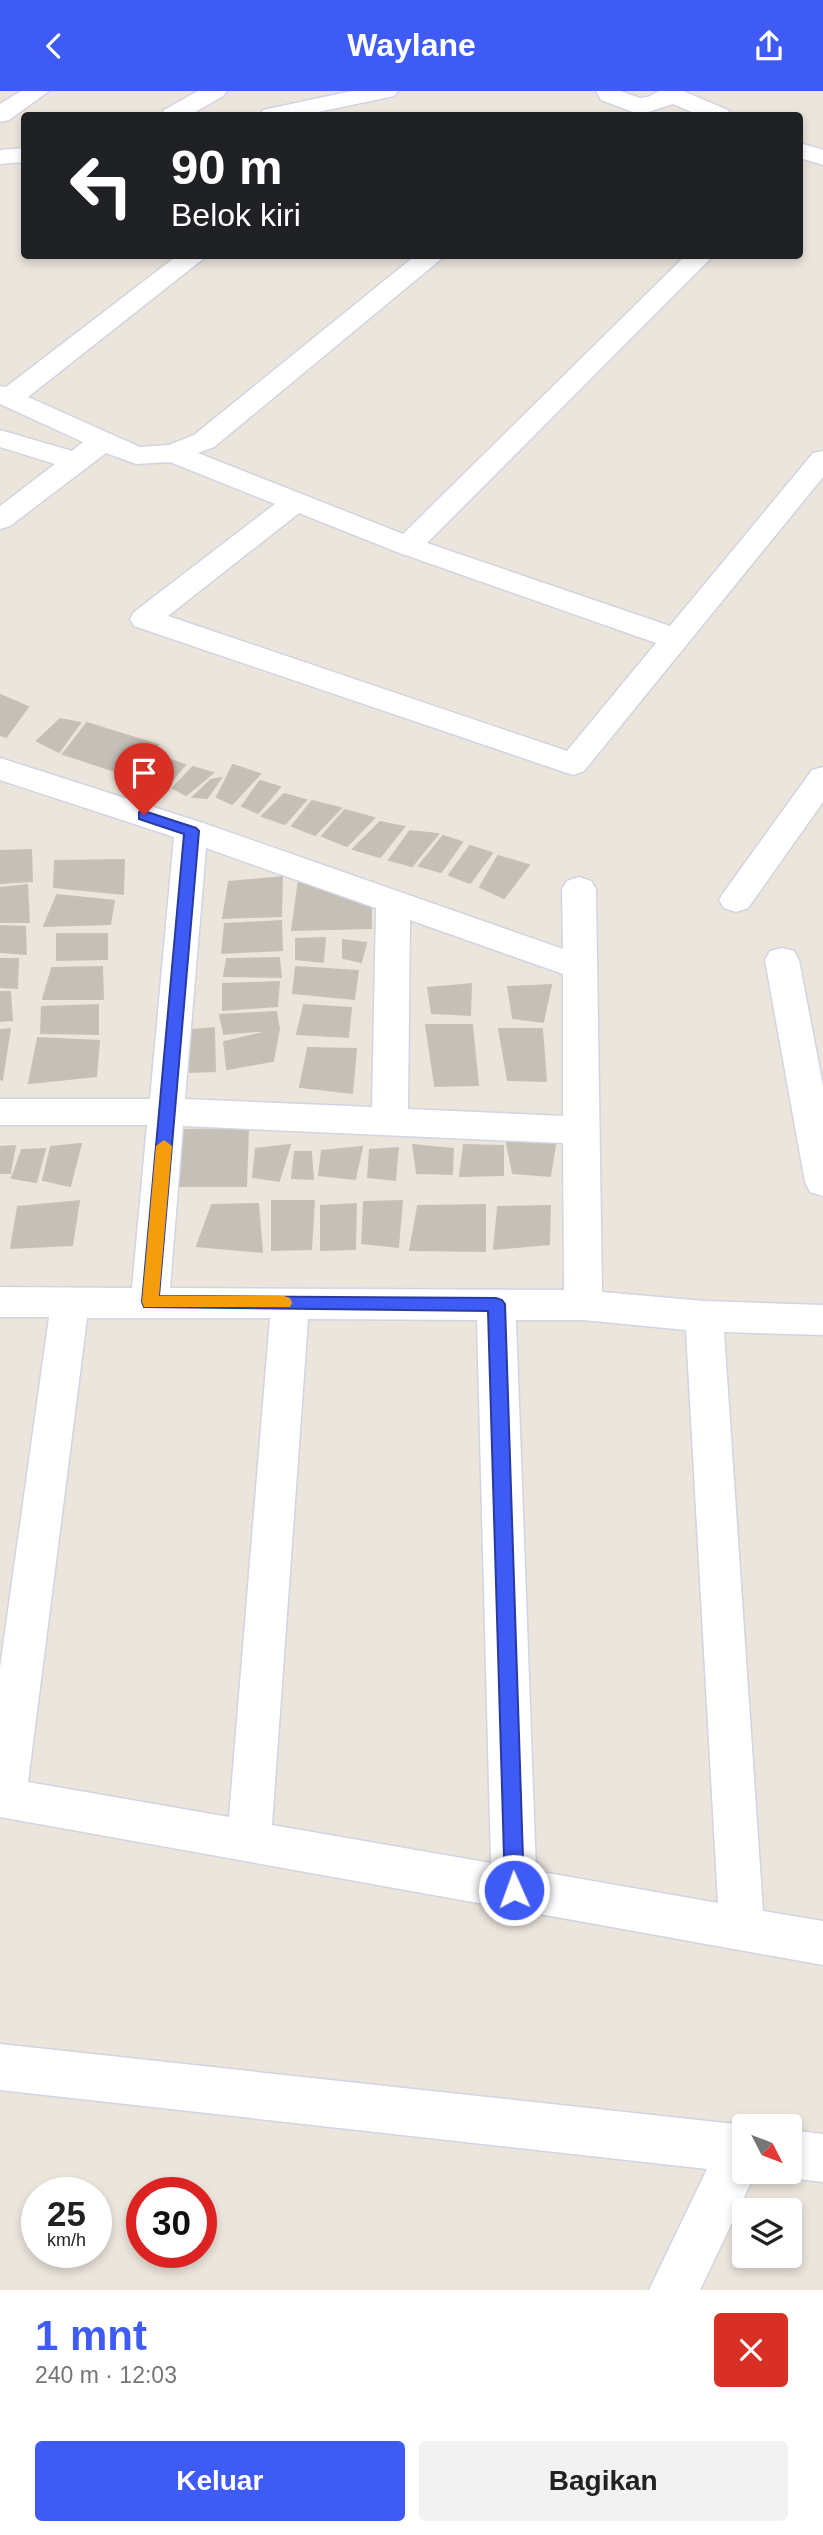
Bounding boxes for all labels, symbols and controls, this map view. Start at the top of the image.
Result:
icon: back [35,27,73,65]
text: Waylane [347,27,476,63]
icon: share [750,27,788,65]
icon: left [56,140,147,231]
text: 90 m [171,140,283,194]
text: Belok kiri [171,197,301,233]
pin [114,743,174,815]
icon: arrive [125,754,163,792]
position arrow [477,1853,551,1927]
north arrow [732,2114,802,2184]
map controls [732,2114,802,2268]
speed limit sign: 30 [126,2177,217,2268]
text: 25 [47,2194,86,2233]
button: layers [732,2198,802,2268]
text: km/h [47,2230,86,2250]
text: 1 mnt [35,2312,147,2359]
button: close [714,2313,788,2387]
text: 240 m · 12:03 [35,2362,177,2388]
button: Keluar [35,2441,405,2521]
button: Bagikan [419,2441,788,2521]

